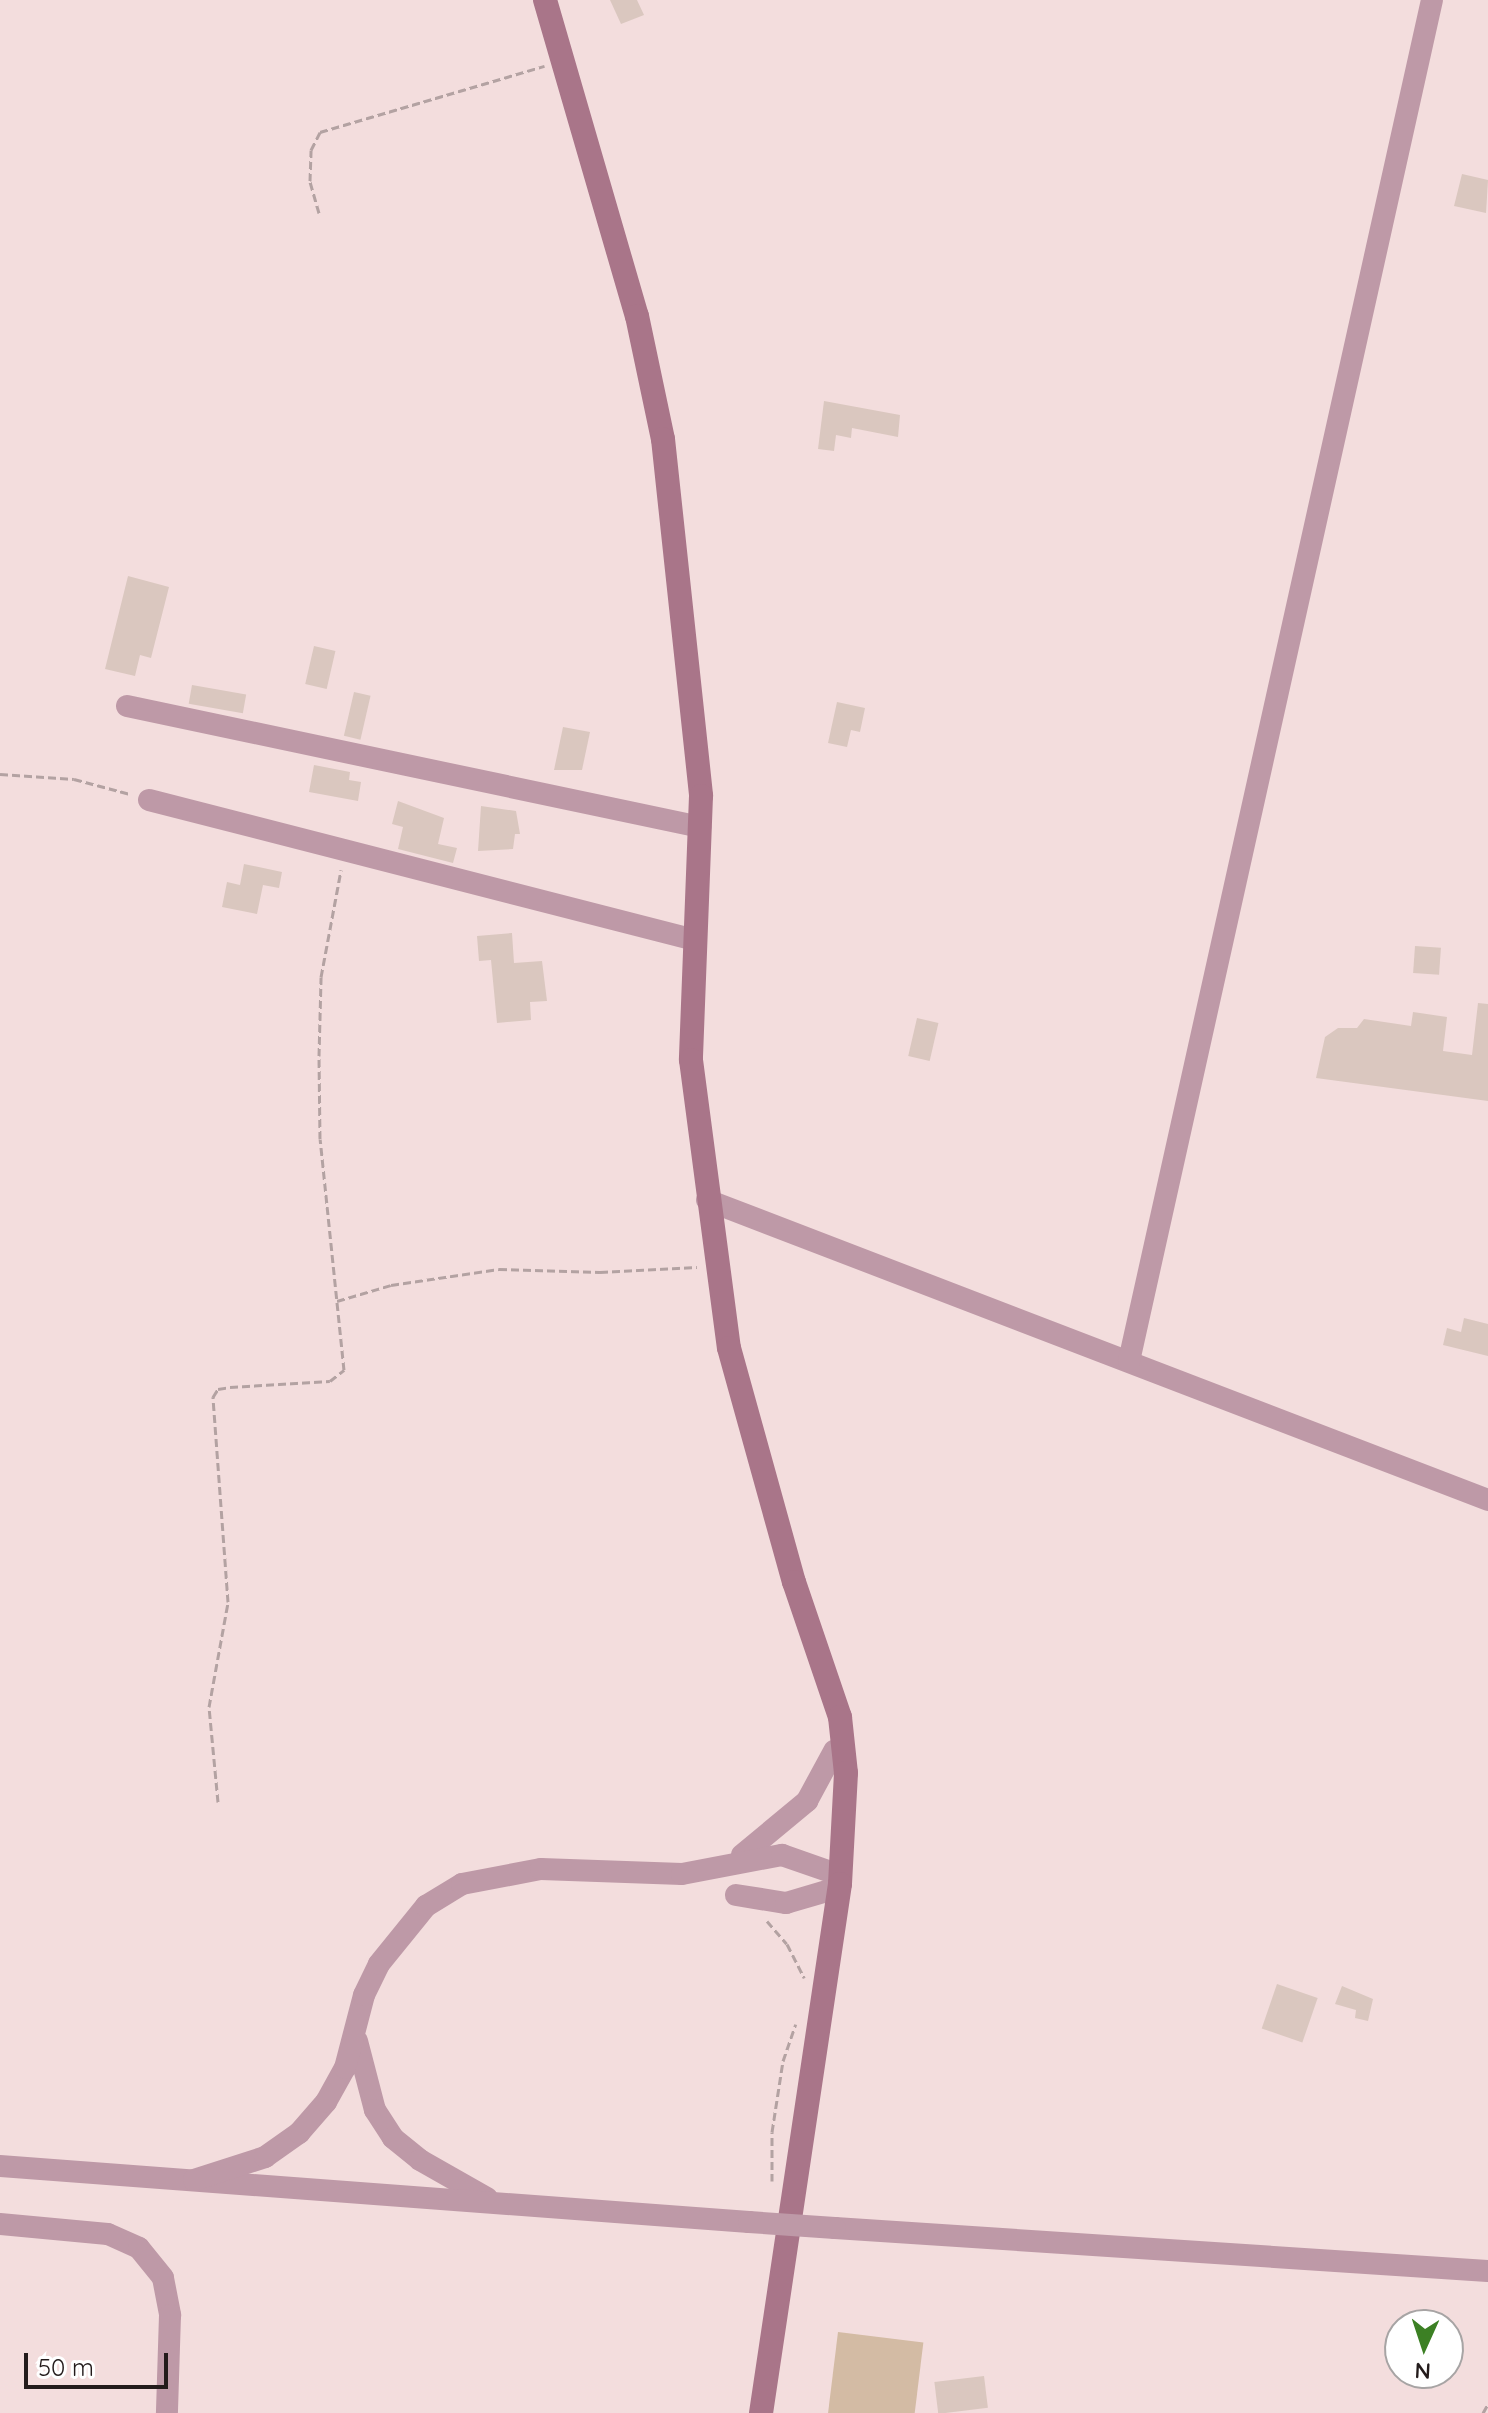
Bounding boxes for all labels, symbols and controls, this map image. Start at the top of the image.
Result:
north arrow [1384,2309,1464,2389]
scale bar [28,2337,172,2387]
text: 50 m [38,2352,94,2382]
text: N [1414,2357,1432,2385]

